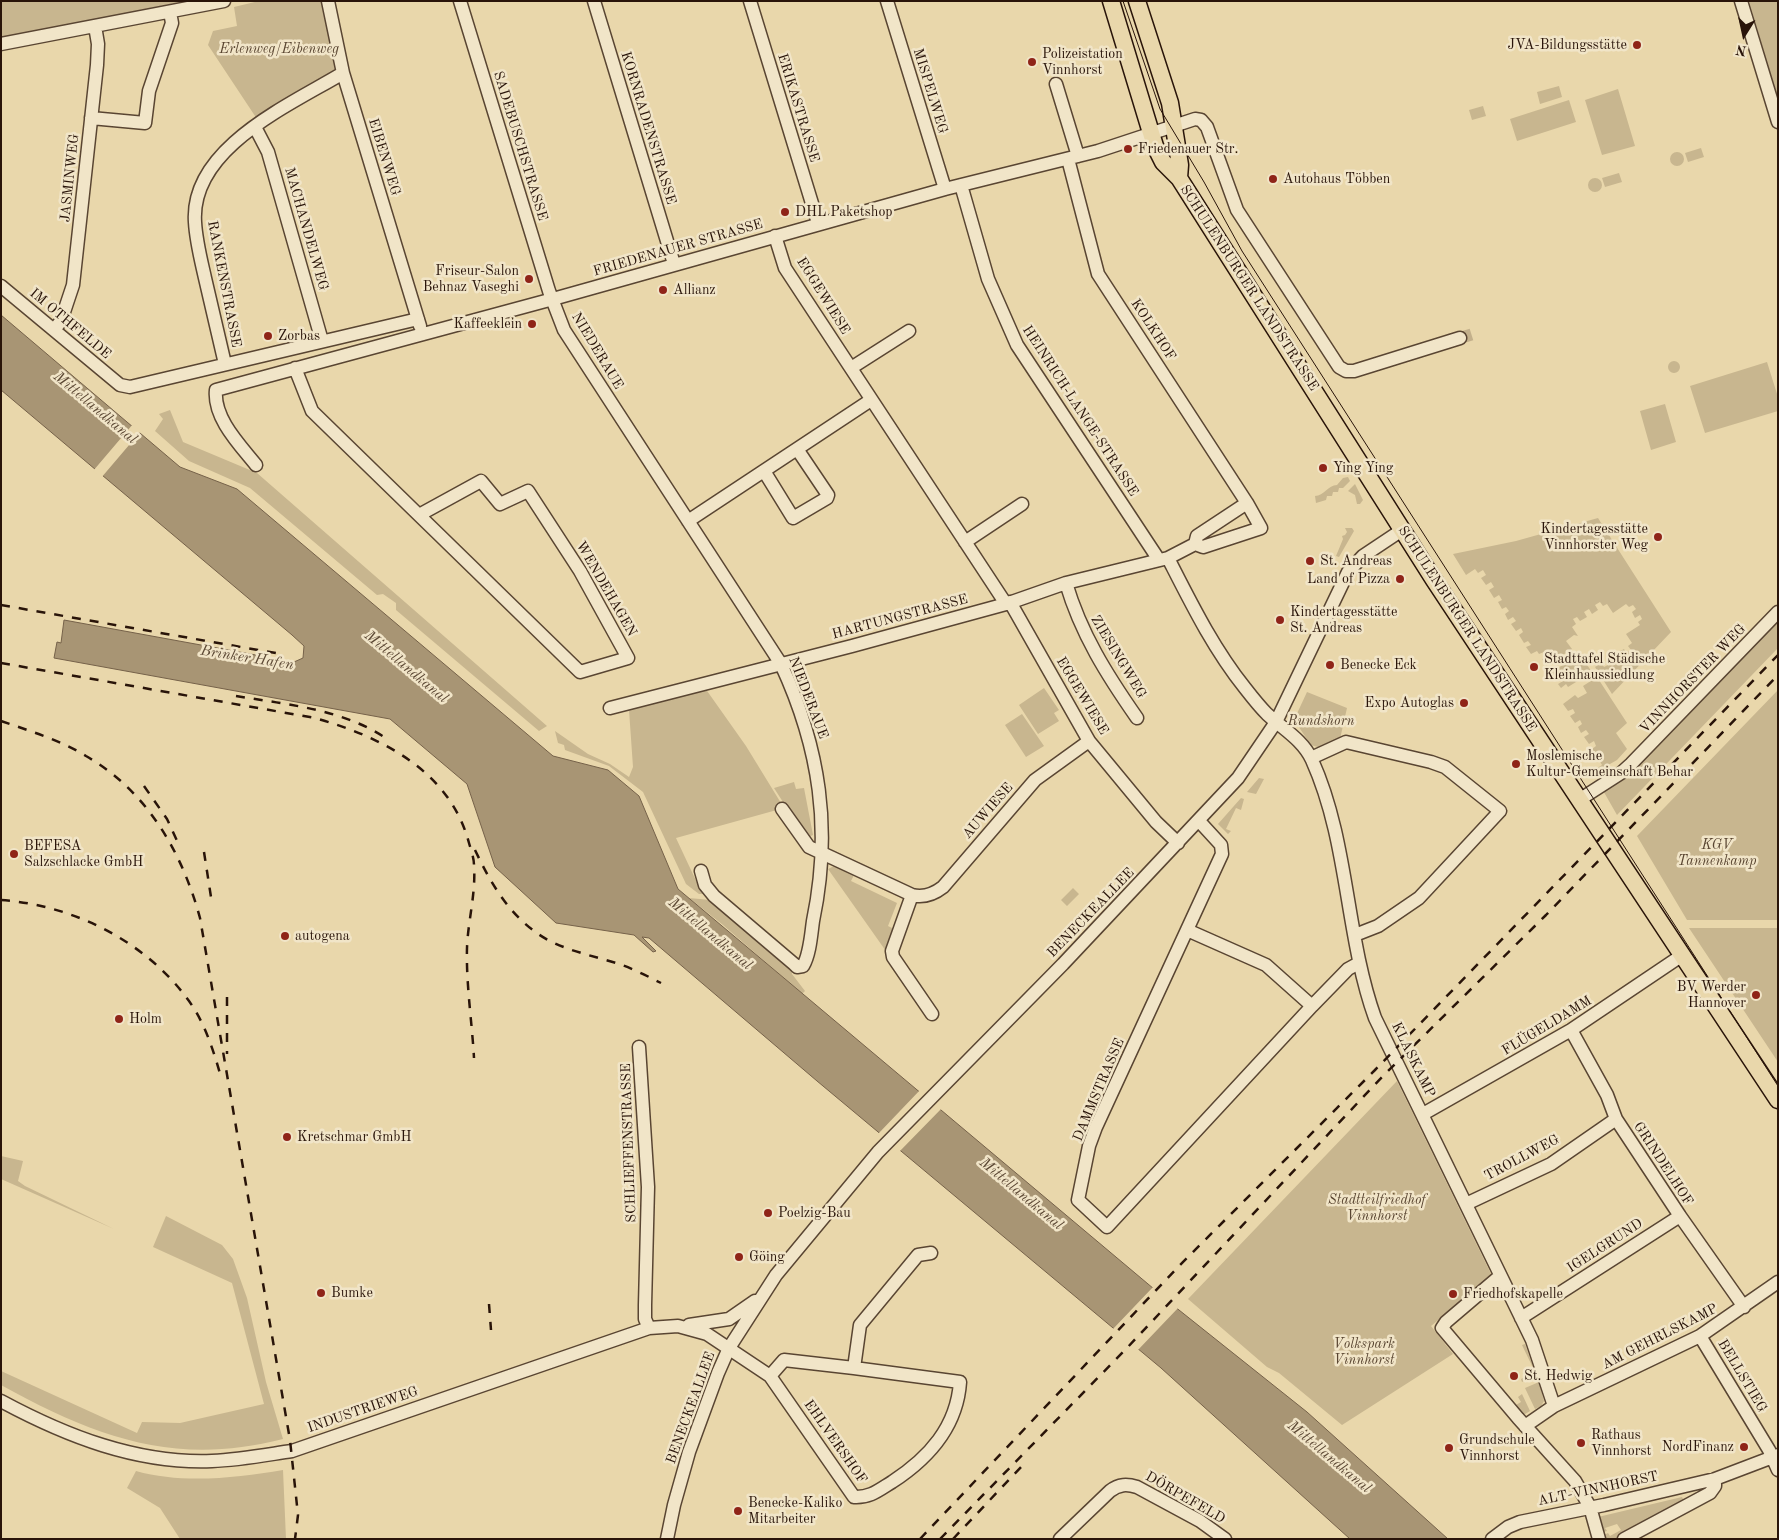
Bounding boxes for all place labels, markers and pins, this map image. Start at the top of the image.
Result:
place label: JVA-Bildungsstätte [1507,37,1627,53]
marker: JVA-Bildungsstätte [1631,39,1643,51]
place label: Polizeistation Vinnhorst [1042,46,1123,78]
marker: Polizeistation Vinnhorst [1026,56,1038,68]
place label: Friedenauer Str. [1138,141,1238,157]
marker: Friedenauer Str. [1122,143,1134,155]
place label: Autohaus Többen [1283,171,1390,187]
marker: Autohaus Többen [1267,173,1279,185]
place label: DHL Paketshop [795,204,893,220]
marker: DHL Paketshop [779,206,791,218]
place label: Friseur-Salon Behnaz Vaseghi [423,263,519,296]
marker: Friseur-Salon Behnaz Vaseghi [523,273,535,285]
place label: Allianz [673,282,716,298]
marker: Allianz [657,284,669,296]
place label: Kaffeeklein [454,316,522,332]
marker: Kaffeeklein [526,318,538,330]
place label: Zorbas [278,328,320,344]
marker: Zorbas [262,330,274,342]
place label: Ying Ying [1333,460,1393,476]
marker: Ying Ying [1317,462,1329,474]
place label: Kindertagesstätte Vinnhorster Weg [1541,521,1648,554]
marker: Kindertagesstätte Vinnhorster Weg [1652,531,1664,543]
place label: St. Andreas [1320,553,1392,569]
marker: St. Andreas [1304,555,1316,567]
place label: Land of Pizza [1307,571,1390,587]
marker: Land of Pizza [1394,573,1406,585]
place label: Kindertagesstätte St. Andreas [1290,604,1397,636]
marker: Kindertagesstätte St. Andreas [1274,614,1286,626]
place label: Stadttafel Städische Kleinhaussiedlung [1544,651,1665,684]
place label: Benecke Eck [1340,657,1417,673]
marker: Benecke Eck [1324,659,1336,671]
marker: Stadttafel Städische Kleinhaussiedlung [1528,661,1540,673]
place label: Expo Autoglas [1365,695,1454,711]
marker: Expo Autoglas [1458,697,1470,709]
place label: Moslemische Kultur-Gemeinschaft Behar [1526,748,1693,780]
marker: Moslemische Kultur-Gemeinschaft Behar [1510,758,1522,770]
place label: BEFESA Salzschlacke GmbH [24,838,143,870]
marker: BEFESA Salzschlacke GmbH [8,848,20,860]
place label: autogena [295,928,350,944]
marker: autogena [279,930,291,942]
place label: BV Werder Hannover [1677,979,1746,1012]
marker: BV Werder Hannover [1750,989,1762,1001]
place label: Holm [129,1011,162,1027]
marker: Holm [113,1013,125,1025]
place label: Kretschmar GmbH [297,1129,412,1145]
marker: Kretschmar GmbH [281,1131,293,1143]
place label: Poelzig-Bau [778,1205,851,1221]
marker: Poelzig-Bau [762,1207,774,1219]
place label: Göing [749,1249,785,1265]
marker: Göing [733,1251,745,1263]
place label: Bumke [331,1285,373,1301]
place label: Friedhofskapelle [1463,1286,1563,1302]
marker: Bumke [315,1287,327,1299]
marker: Friedhofskapelle [1447,1288,1459,1300]
place label: St. Hedwig [1524,1368,1592,1384]
marker: St. Hedwig [1508,1370,1520,1382]
place label: Rathaus Vinnhorst [1591,1427,1651,1460]
place label: Grundschule Vinnhorst [1459,1432,1535,1464]
marker: Rathaus Vinnhorst [1575,1437,1587,1449]
place label: NordFinanz [1662,1439,1734,1455]
marker: NordFinanz [1738,1441,1750,1453]
marker: Grundschule Vinnhorst [1443,1442,1455,1454]
place label: Benecke-Kaliko Mitarbeiter [748,1495,842,1528]
marker: Benecke-Kaliko Mitarbeiter [732,1505,744,1517]

